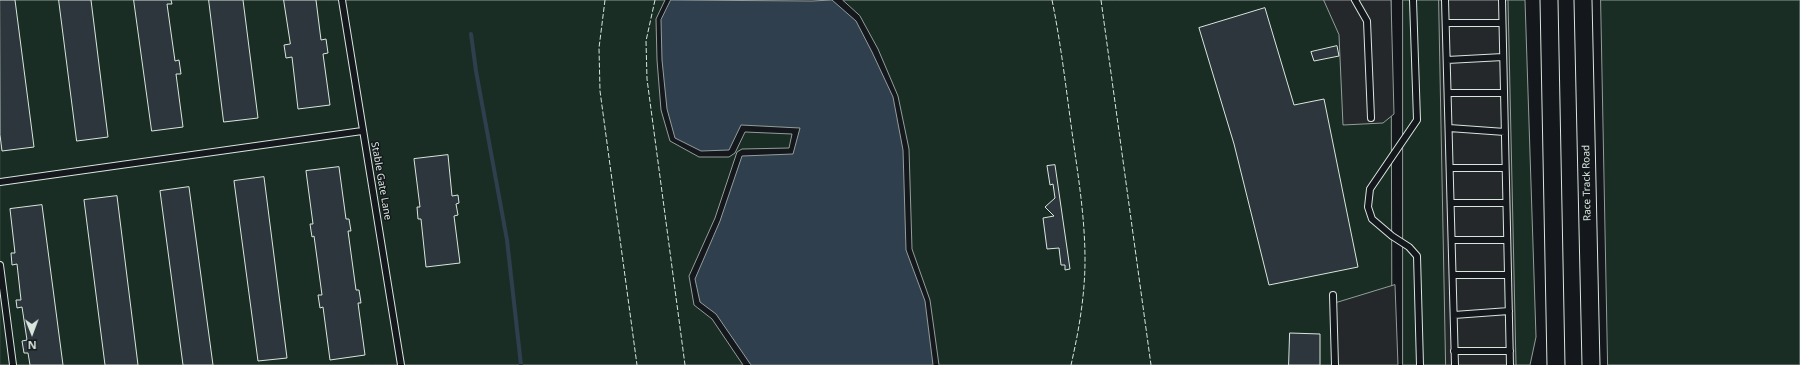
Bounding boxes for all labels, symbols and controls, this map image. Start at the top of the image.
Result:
street label: Stable Gate Lane [368,141,394,221]
street label: Race Track Road [1580,145,1594,221]
north arrow [12,313,52,353]
text: N [28,338,37,353]

